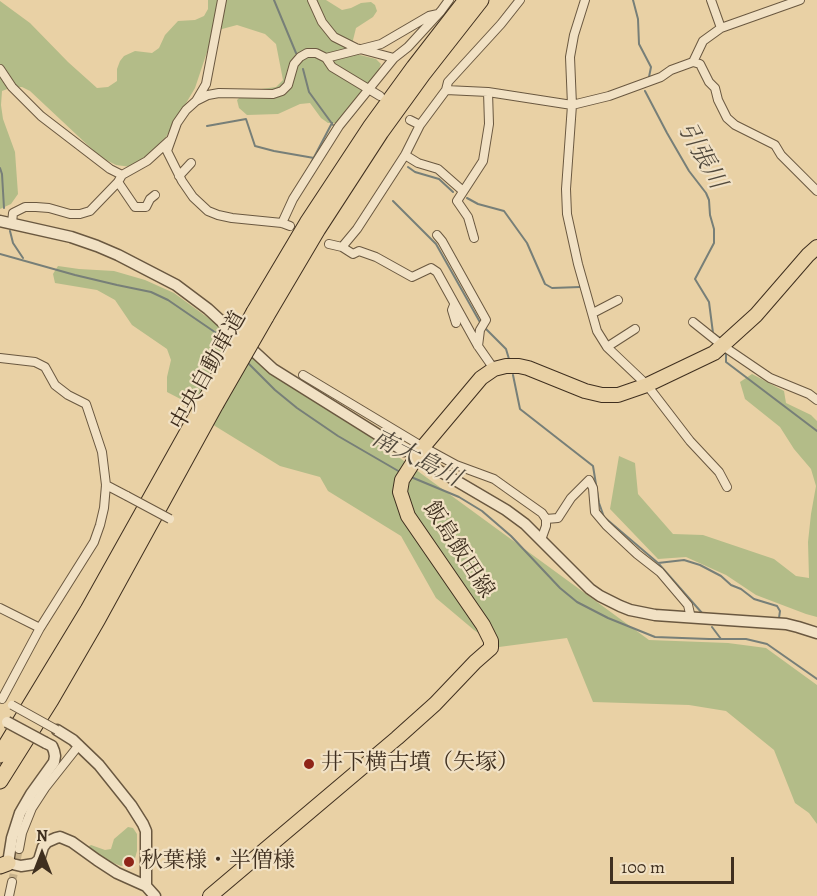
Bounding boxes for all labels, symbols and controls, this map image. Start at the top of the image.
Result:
water label: 引張川 [671,118,731,194]
street label: 中央自動車道 [165,307,253,435]
water label: 南大島川 [367,424,465,494]
street label: 飯島飯田線 [417,497,499,603]
place label: 井下横古墳（矢塚） [321,751,519,777]
marker: 井下横古墳（矢塚） [302,757,316,771]
north arrow [12,824,72,884]
text: N [36,825,48,847]
scale bar [613,845,738,883]
place label: 秋葉様・半僧様 [141,849,295,875]
marker: 秋葉様・半僧様 [122,855,136,869]
text: 100 m [621,855,665,879]

